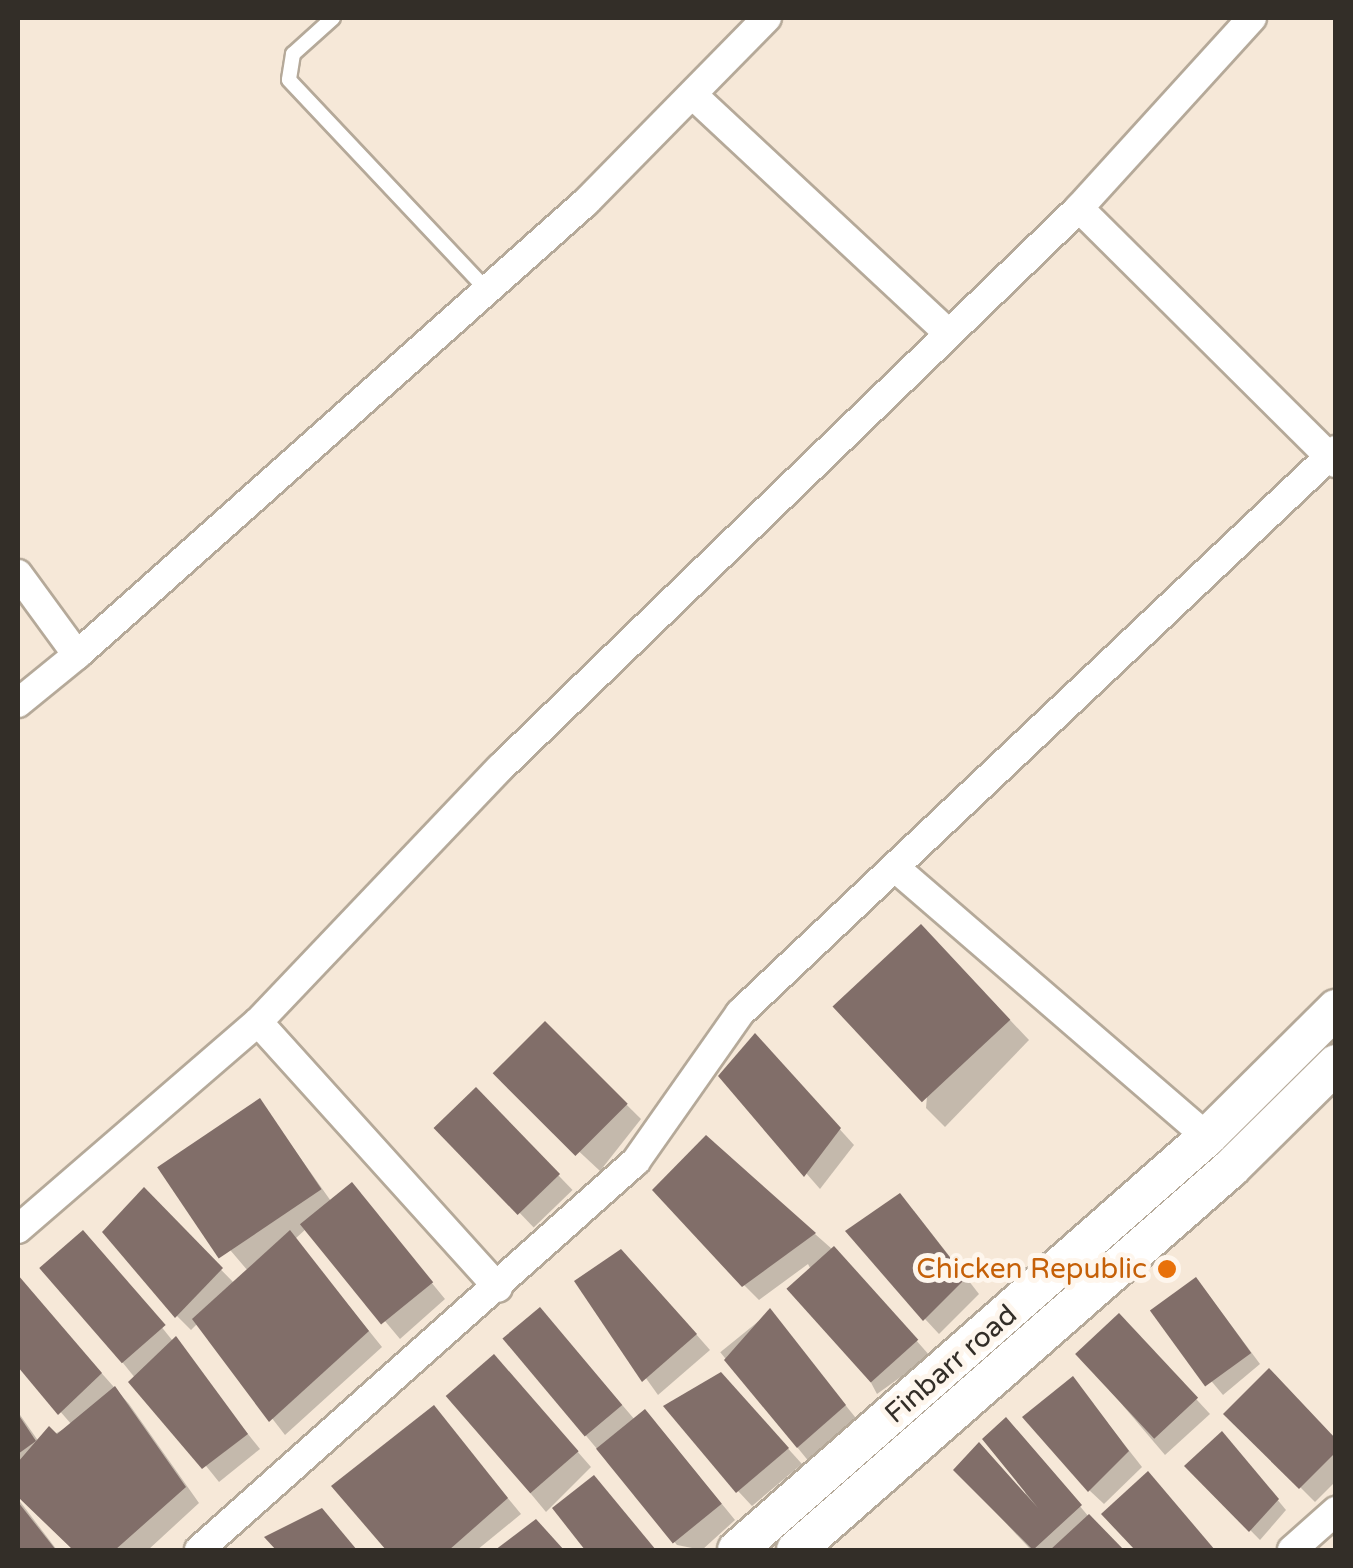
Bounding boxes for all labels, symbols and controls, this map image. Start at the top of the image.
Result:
place label: Chicken Republic [916,1252,1147,1286]
marker: Chicken Republic [1156,1258,1178,1280]
street label: Finbarr road [878,1298,1024,1430]

